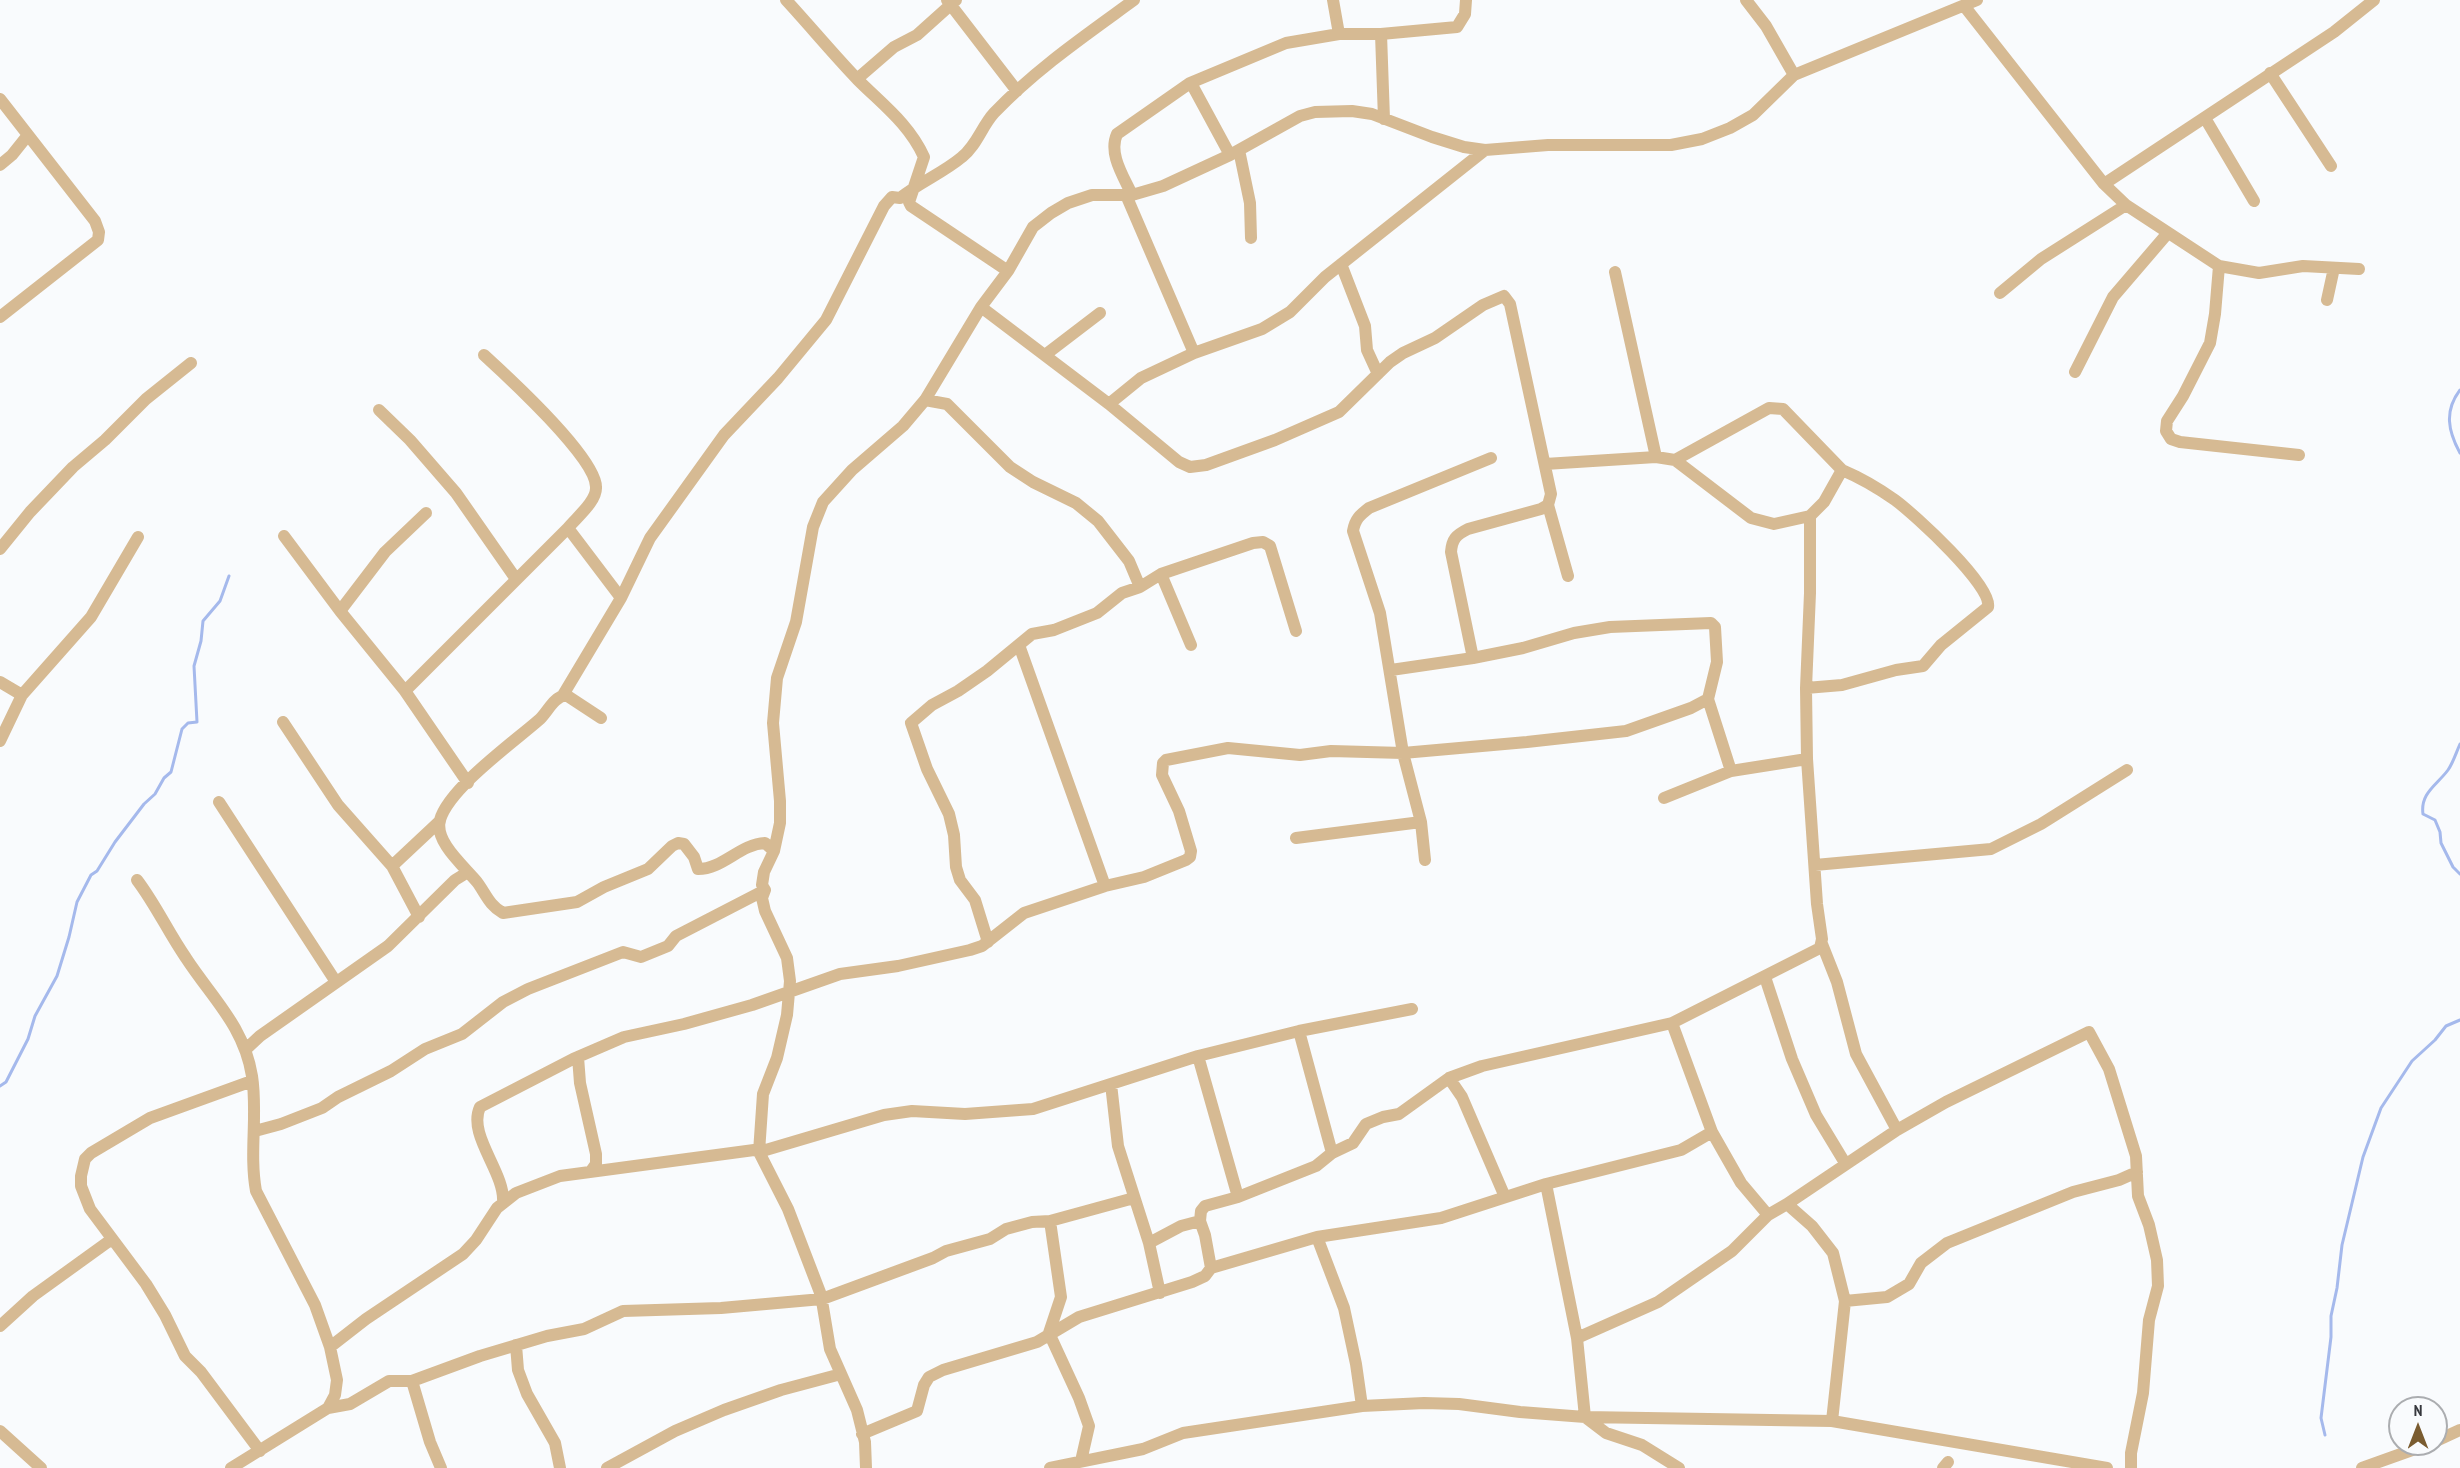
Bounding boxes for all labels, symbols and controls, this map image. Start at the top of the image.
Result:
north arrow [2388,1396,2448,1456]
text: N [2414,1400,2422,1420]

